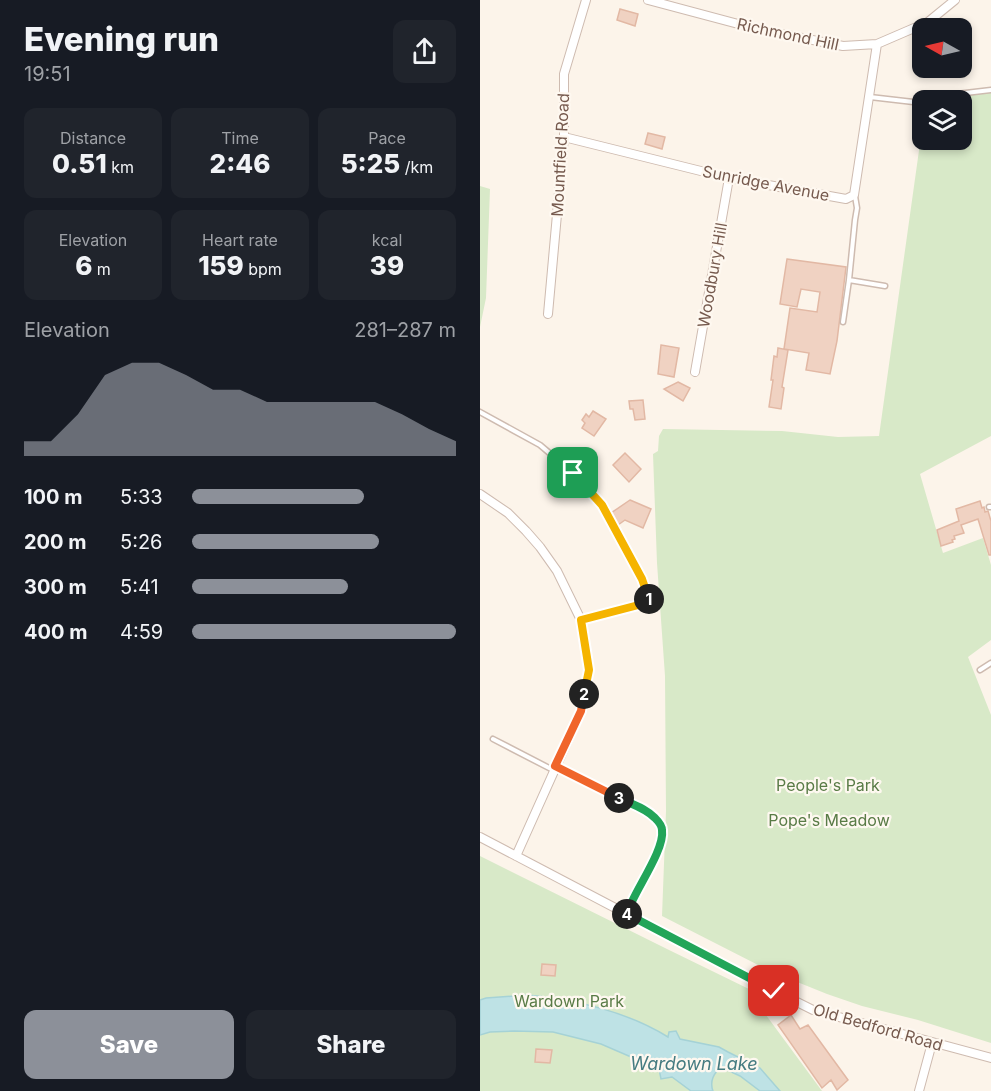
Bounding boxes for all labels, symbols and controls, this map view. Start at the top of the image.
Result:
street label: Richmond Hill [735,13,841,55]
north arrow [912,18,972,78]
map controls [912,18,972,150]
text: Evening run [24,19,219,59]
button: share [393,20,456,83]
text: 19:51 [24,62,71,86]
button: layers [912,90,972,150]
street label: Mountfield Road [547,93,573,217]
text: Distance [60,128,126,148]
text: Time [221,128,259,148]
text: Pace [368,128,406,148]
text: 0.51 [52,148,107,179]
text: 2:46 [210,148,270,179]
text: 5:25 [341,148,400,179]
text: km [107,157,134,177]
text: /km [400,157,433,177]
street label: Sunridge Avenue [701,161,831,205]
street label: Woodbury Hill [693,221,731,329]
text: Elevation [59,230,127,250]
text: Heart rate [202,230,278,250]
text: kcal [372,230,402,250]
text: 6 [75,250,92,281]
text: 159 [198,250,244,281]
text: 39 [370,250,404,281]
text: m [92,259,111,279]
text: bpm [244,259,282,279]
text: Elevation [24,318,110,342]
text: 281–287 m [354,318,456,342]
pin [547,447,598,498]
icon: arrive [556,456,589,489]
text: 100 m [24,485,83,509]
text: 5:33 [120,485,163,509]
text: 200 m [24,530,87,554]
text: 5:26 [120,530,163,554]
text: 300 m [24,575,87,599]
text: 5:41 [120,575,159,599]
pin: 1 [634,584,664,614]
text: 1 [646,589,652,609]
text: 400 m [24,620,88,644]
text: 4:59 [120,620,163,644]
pin: 2 [569,679,599,709]
text: 2 [579,684,589,704]
park label: People's Park [776,775,880,795]
pin: 3 [604,783,634,813]
text: 3 [614,788,624,808]
park label: Pope's Meadow [768,810,890,830]
pin: 4 [612,899,642,929]
text: 4 [622,904,632,924]
pin [748,965,799,1016]
icon: check [757,974,790,1007]
park label: Wardown Park [514,991,624,1011]
street label: Old Bedford Road [811,999,945,1055]
button: Save [24,1010,234,1079]
button: Share [246,1010,456,1079]
water label: Wardown Lake [630,1053,758,1074]

